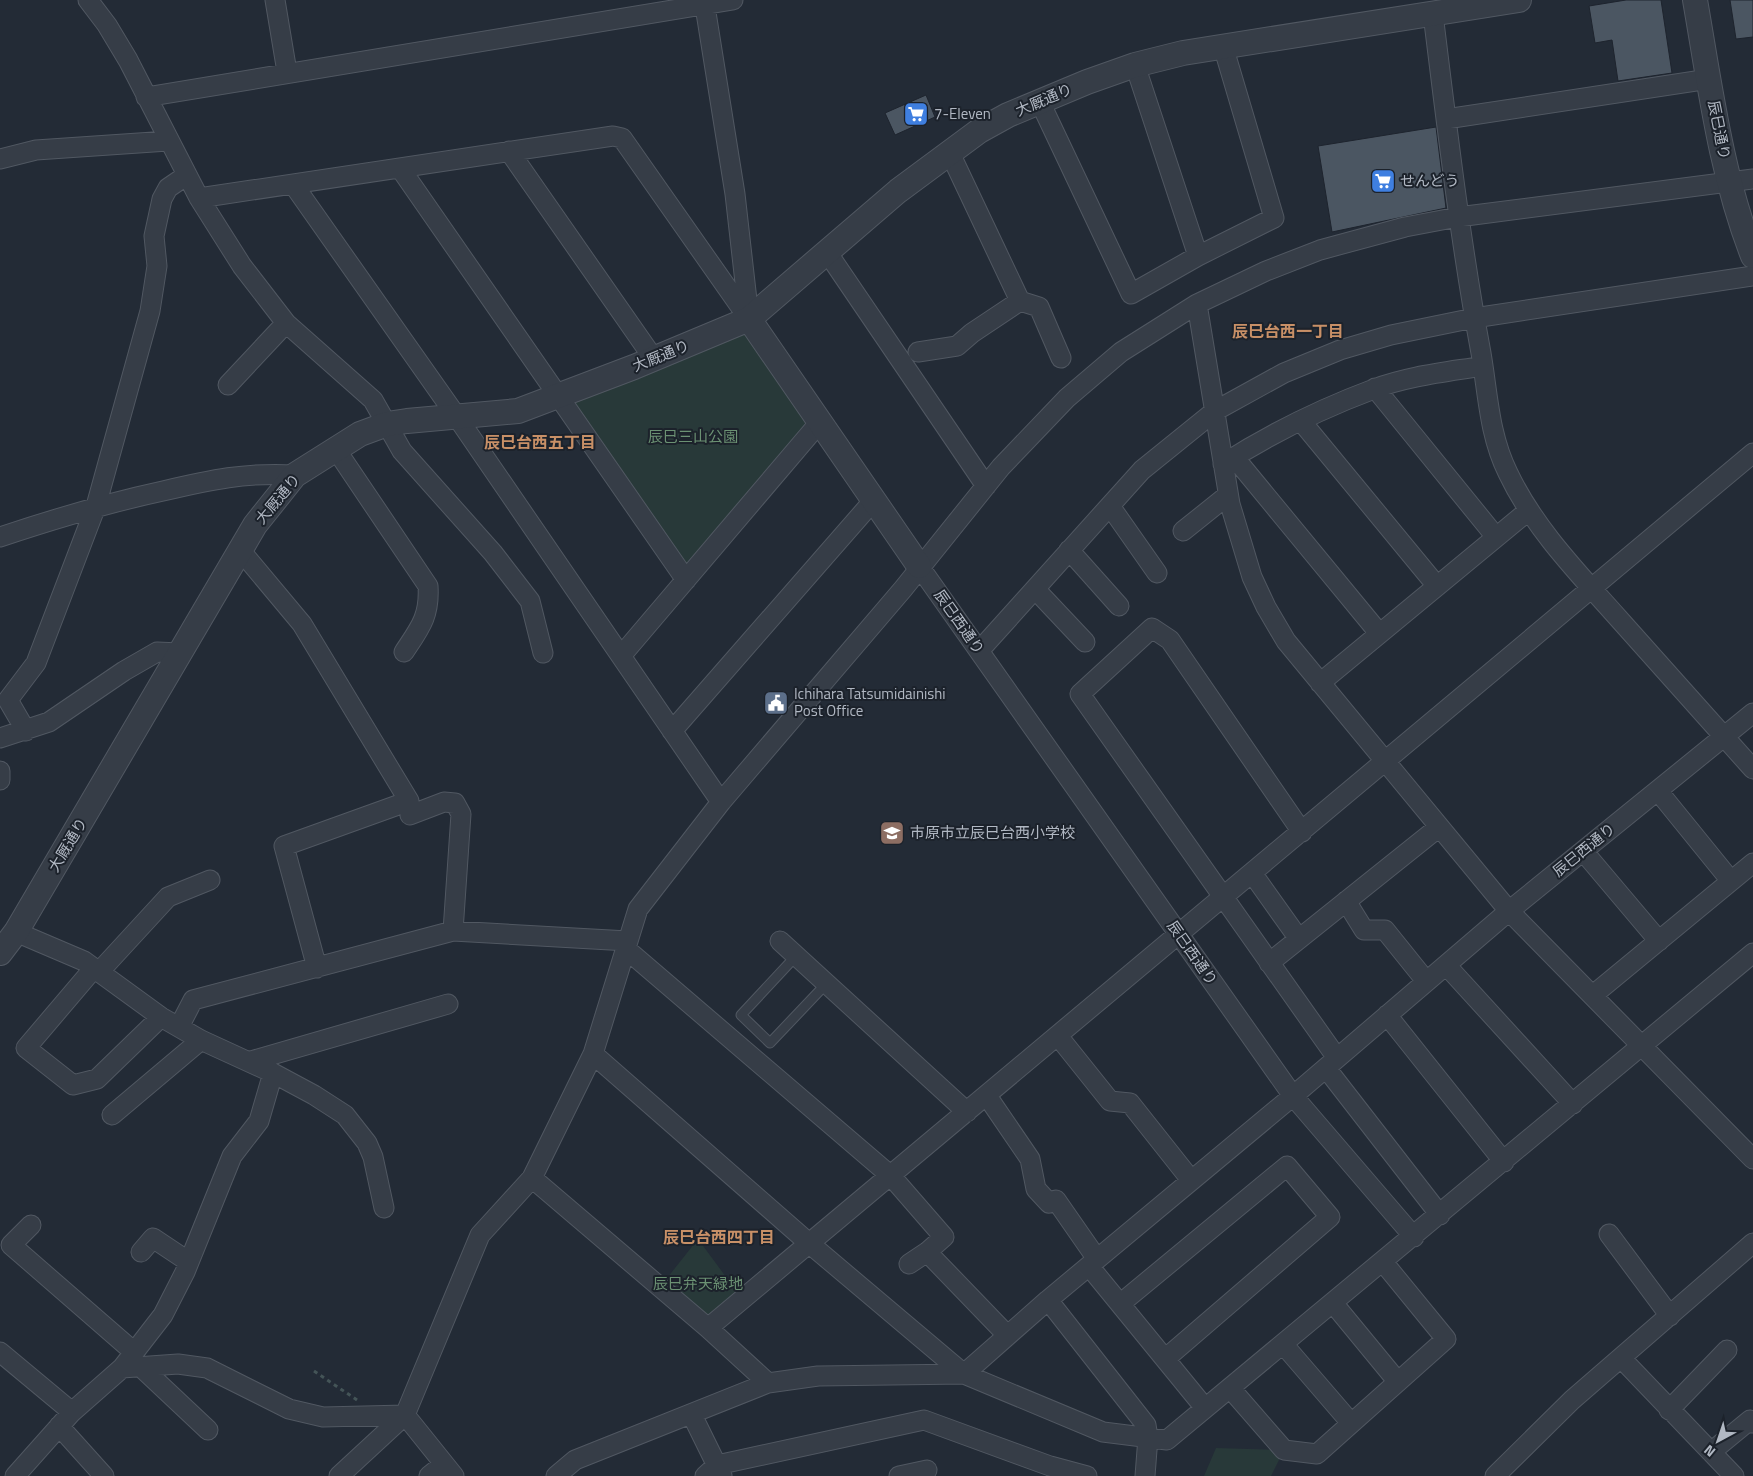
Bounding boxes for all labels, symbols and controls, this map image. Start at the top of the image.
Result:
street label: 大厩通り [1012,77,1076,122]
street label: 辰巳通り [1702,98,1737,162]
supermarket icon: 7-Eleven [903,101,929,127]
place label: 7-Eleven [934,102,991,125]
supermarket icon: せんどう [1370,168,1396,194]
place label: せんどう [1400,169,1460,192]
district label: 辰巳台西一丁目 [1232,319,1344,343]
street label: 大厩通り [629,334,693,377]
park label: 辰巳三山公園 [648,425,738,448]
district label: 辰巳台西五丁目 [484,430,596,454]
street label: 大厩通り [250,468,306,529]
street label: 辰巳西通り [928,584,990,659]
place label: Ichihara Tatsumidainishi Post Office [794,682,946,722]
public building icon: Ichihara Tatsumidainishi Post Office [763,690,789,716]
street label: 大厩通り [42,813,93,876]
street label: 辰巳西通り [1547,817,1620,882]
school or university icon: 市原市立辰巳台西小学校 [879,820,905,846]
place label: 市原市立辰巳台西小学校 [910,821,1075,844]
street label: 辰巳西通り [1161,915,1223,990]
district label: 辰巳台西四丁目 [663,1225,775,1249]
park label: 辰巳弁天緑地 [653,1272,743,1295]
north arrow [1693,1416,1743,1466]
text: N [1699,1440,1720,1463]

